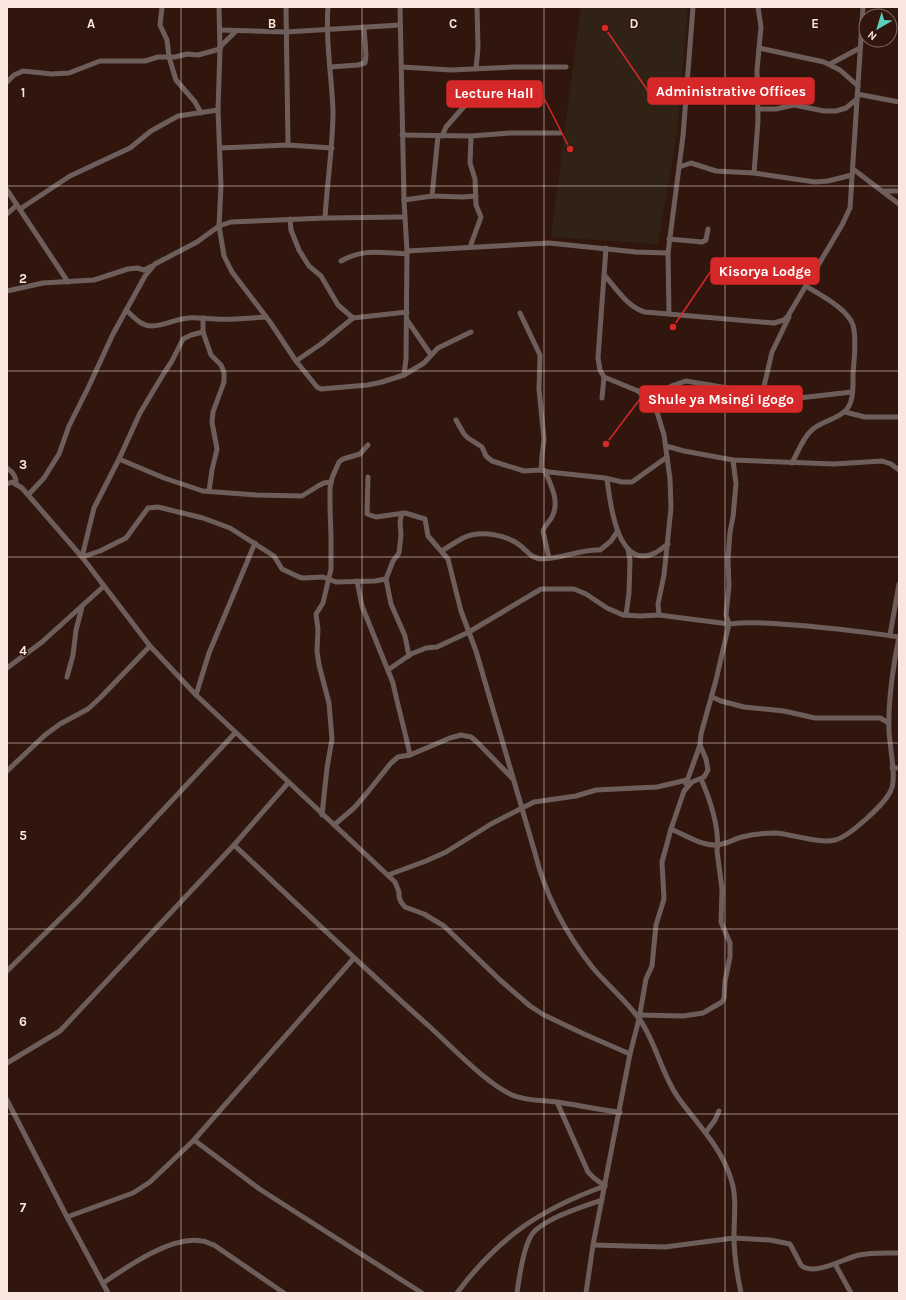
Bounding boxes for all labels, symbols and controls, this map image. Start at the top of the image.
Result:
north arrow [858,8,898,48]
text: A [87,16,95,31]
text: B [268,16,276,31]
text: C [449,16,457,31]
text: D [630,16,639,31]
text: E [811,16,819,31]
text: N [865,28,879,43]
callout: Administrative Offices [648,78,814,104]
callout: Lecture Hall [447,81,542,107]
text: Administrative Offices [656,83,806,100]
text: 1 [21,85,25,100]
text: Lecture Hall [454,85,534,102]
callout: Kisorya Lodge [711,258,819,284]
text: Kisorya Lodge [719,263,811,280]
text: 2 [19,271,27,286]
callout: Shule ya Msingi Igogo [640,386,802,412]
text: Shule ya Msingi Igogo [648,391,794,408]
text: 3 [19,457,27,472]
text: 4 [19,643,27,658]
text: 5 [19,828,27,843]
text: 6 [19,1014,27,1029]
text: 7 [20,1200,27,1215]

